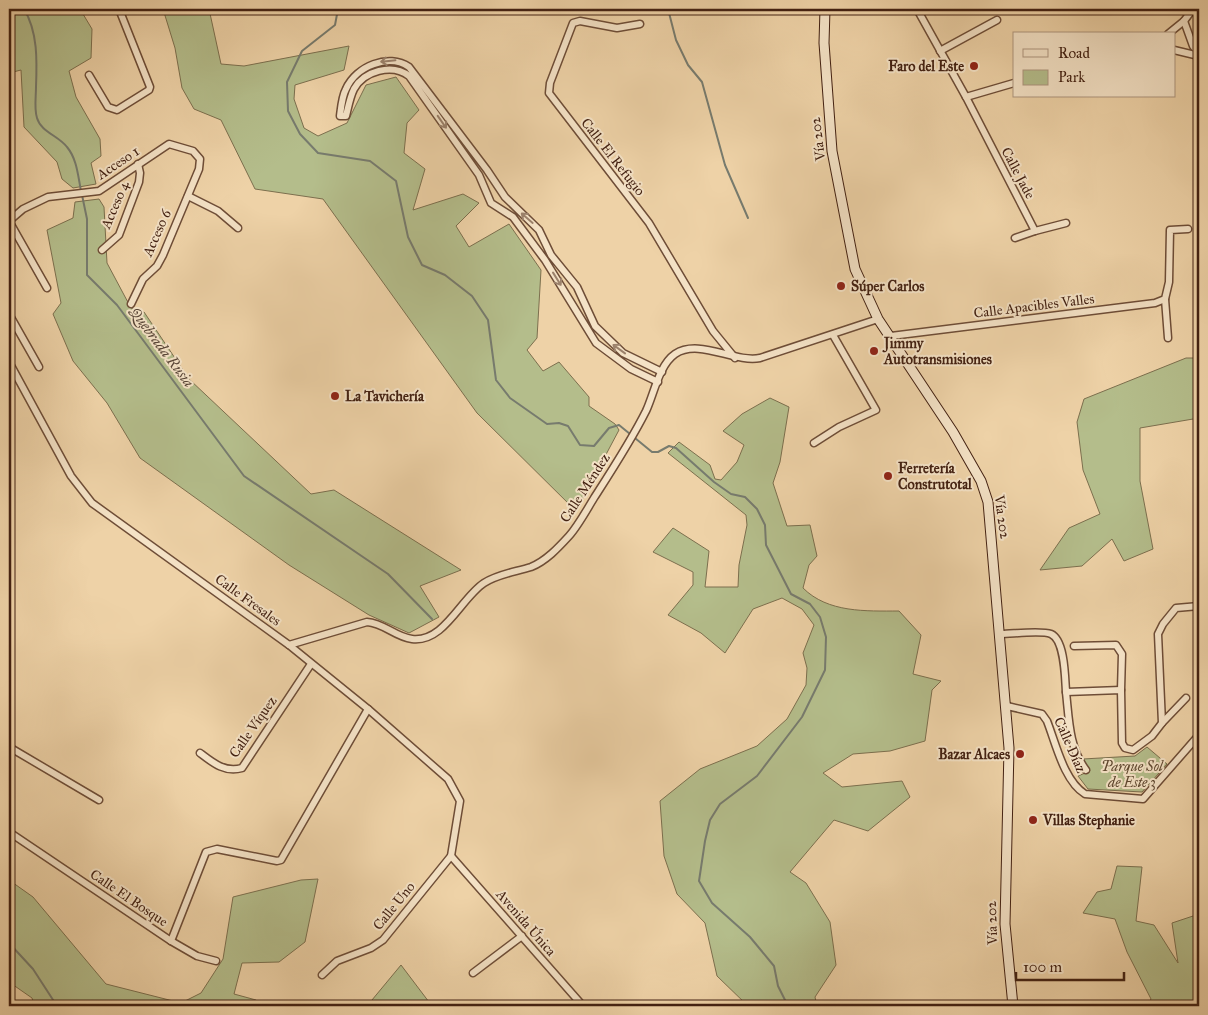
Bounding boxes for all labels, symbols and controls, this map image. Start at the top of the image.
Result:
legend [1013,32,1176,98]
text: Road [1058,44,1090,62]
one-way arrow [381,57,397,66]
place label: Faro del Este [888,58,964,75]
marker: Faro del Este [968,60,980,72]
text: Park [1058,68,1085,86]
one-way arrow [436,115,447,128]
street label: Calle El Refugio [577,115,649,199]
street label: Vía 202 [807,116,829,163]
street label: Acceso 1 [93,142,143,184]
street label: Calle Jade [996,144,1039,202]
street label: Acceso 4 [97,178,133,232]
street label: Acceso 6 [139,206,175,260]
one-way arrow [521,213,534,224]
one-way arrow [552,271,562,285]
place label: Súper Carlos [851,278,924,296]
marker: Súper Carlos [835,280,847,292]
street label: Calle Apacibles Valles [973,290,1095,322]
water label: Quebrada Rusia [125,303,198,391]
place label: Jimmy Autotransmisiones [882,335,992,368]
one-way arrow [613,344,626,355]
marker: Jimmy Autotransmisiones [868,345,880,357]
place label: La Tavichería [345,388,425,405]
marker: La Tavichería [329,390,341,402]
street label: Calle Méndez [556,450,614,526]
place label: Ferretería Construtotal [898,460,973,493]
marker: Ferretería Construtotal [882,470,894,482]
street label: Vía 202 [990,493,1013,540]
street label: Calle Fresales [212,570,284,630]
street label: Calle Víquez [226,692,282,762]
street label: Calle Díaz [1050,715,1090,776]
place label: Bazar Alcaes [938,746,1010,763]
marker: Bazar Alcaes [1014,748,1026,760]
park label: Parque Sol de Este 3 [1101,758,1164,791]
place label: Villas Stephanie [1042,812,1135,830]
marker: Villas Stephanie [1027,814,1039,826]
street label: Calle El Bosque [86,866,171,931]
street label: Calle Uno [369,878,419,934]
street label: Avenida Única [492,884,561,960]
street label: Vía 202 [983,901,1001,946]
scale bar [1016,950,1123,982]
text: 100 m [1023,958,1063,976]

